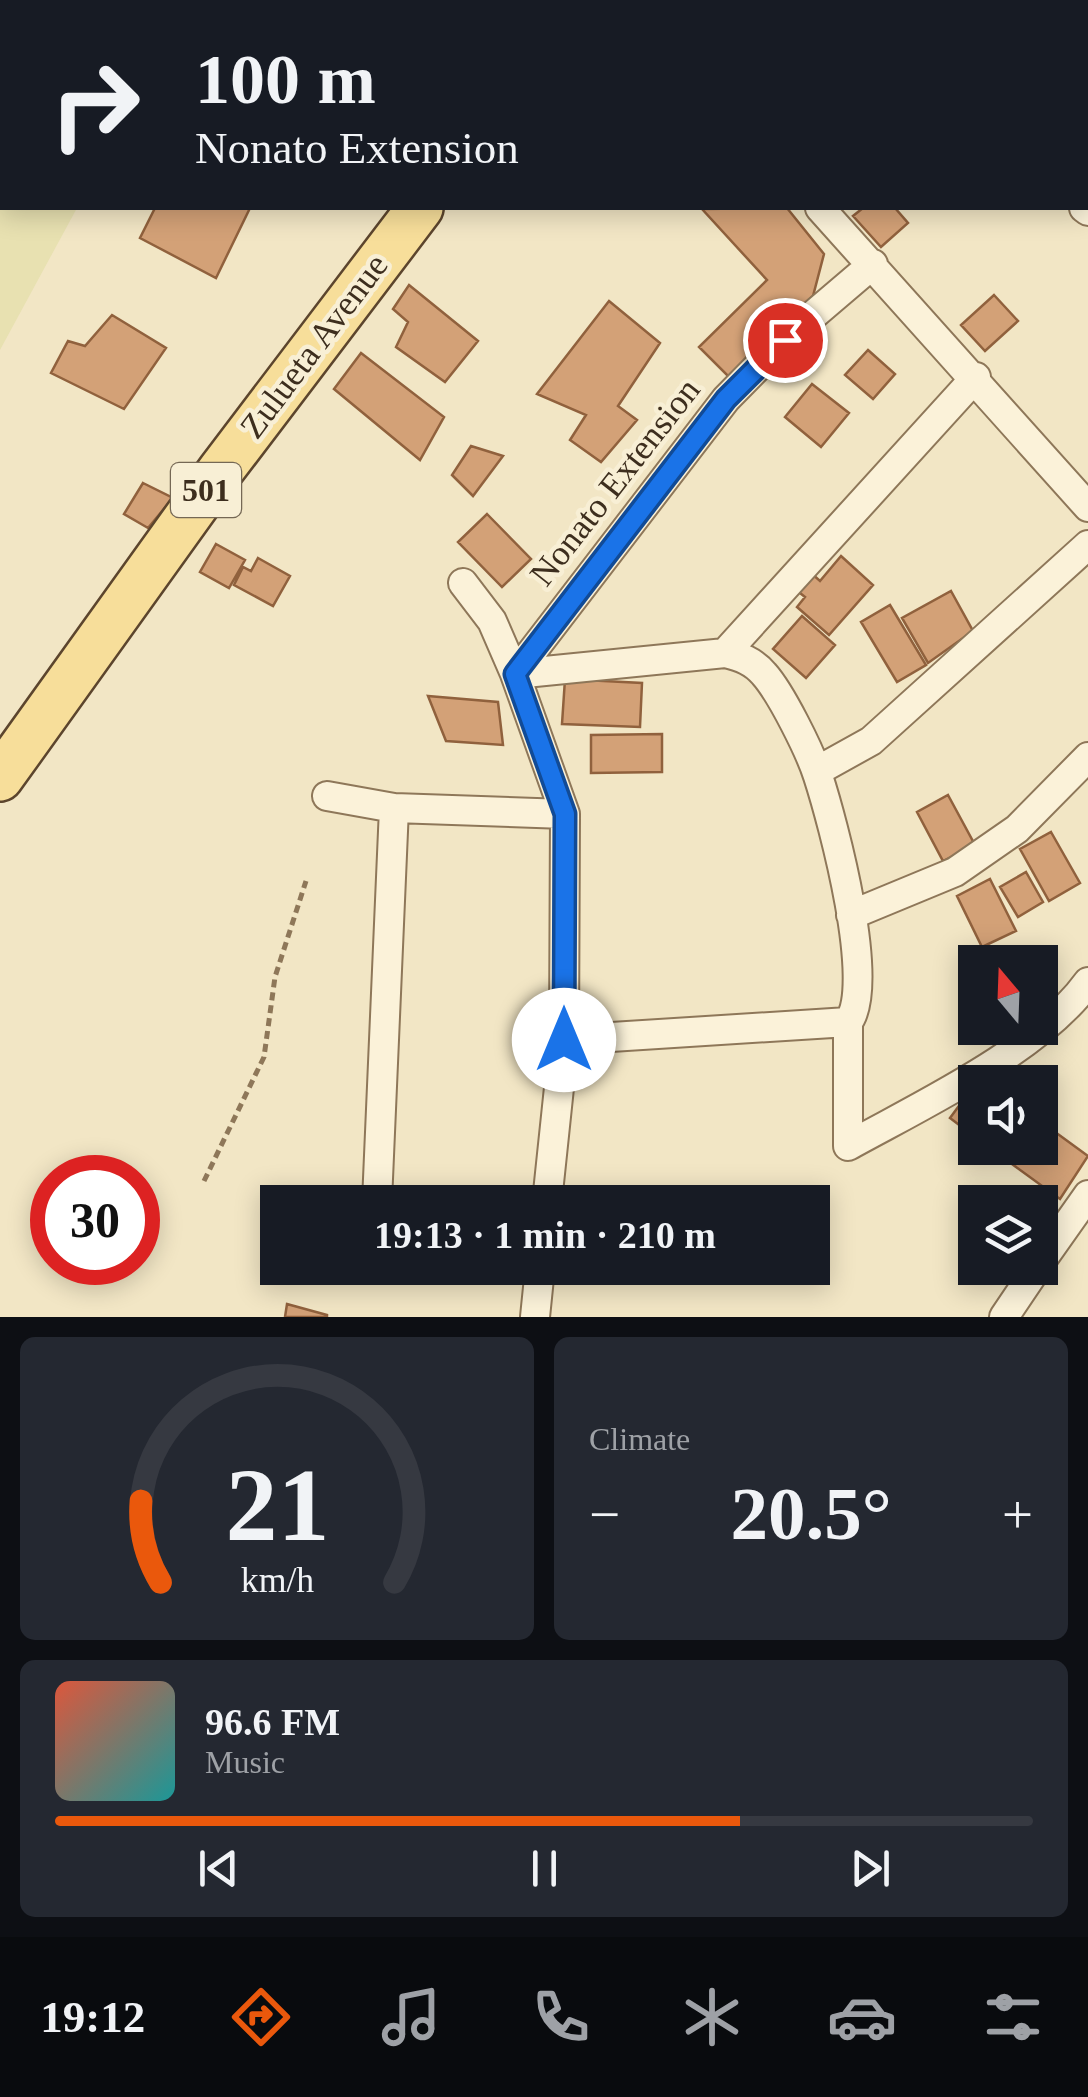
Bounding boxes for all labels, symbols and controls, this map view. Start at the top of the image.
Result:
icon: right [30,40,160,170]
text: 100 m [195,41,376,118]
text: Nonato Extension [195,123,519,173]
street label: Zulueta Avenue [232,246,396,446]
pin [743,298,828,383]
icon: arrive [758,313,813,368]
street label: Nonato Extension [522,371,708,593]
road number: 501 [171,463,241,517]
north arrow [958,945,1058,1045]
map controls [958,945,1058,1285]
position arrow [512,988,616,1092]
button: sound [958,1065,1058,1165]
speed limit sign: 30 [30,1155,160,1285]
button: layers [958,1185,1058,1285]
text: 19:13 · 1 min · 210 m [374,1214,716,1256]
text: Climate [589,1421,690,1457]
text: 21 [225,1447,329,1562]
text: 20.5° [730,1472,892,1555]
text: − [589,1484,620,1545]
text: + [1002,1484,1033,1545]
text: km/h [240,1560,314,1600]
text: 96.6 FM [205,1701,340,1743]
text: Music [205,1744,285,1780]
icon: previous [191,1841,246,1896]
icon: pause [517,1841,572,1896]
icon: next [843,1841,898,1896]
icon: directions [226,1982,296,2052]
icon: music [376,1982,446,2052]
icon: phone [526,1982,596,2052]
icon: climate [677,1982,747,2052]
icon: car [827,1982,897,2052]
icon: filters [978,1982,1048,2052]
text: 19:12 [40,1992,145,2042]

